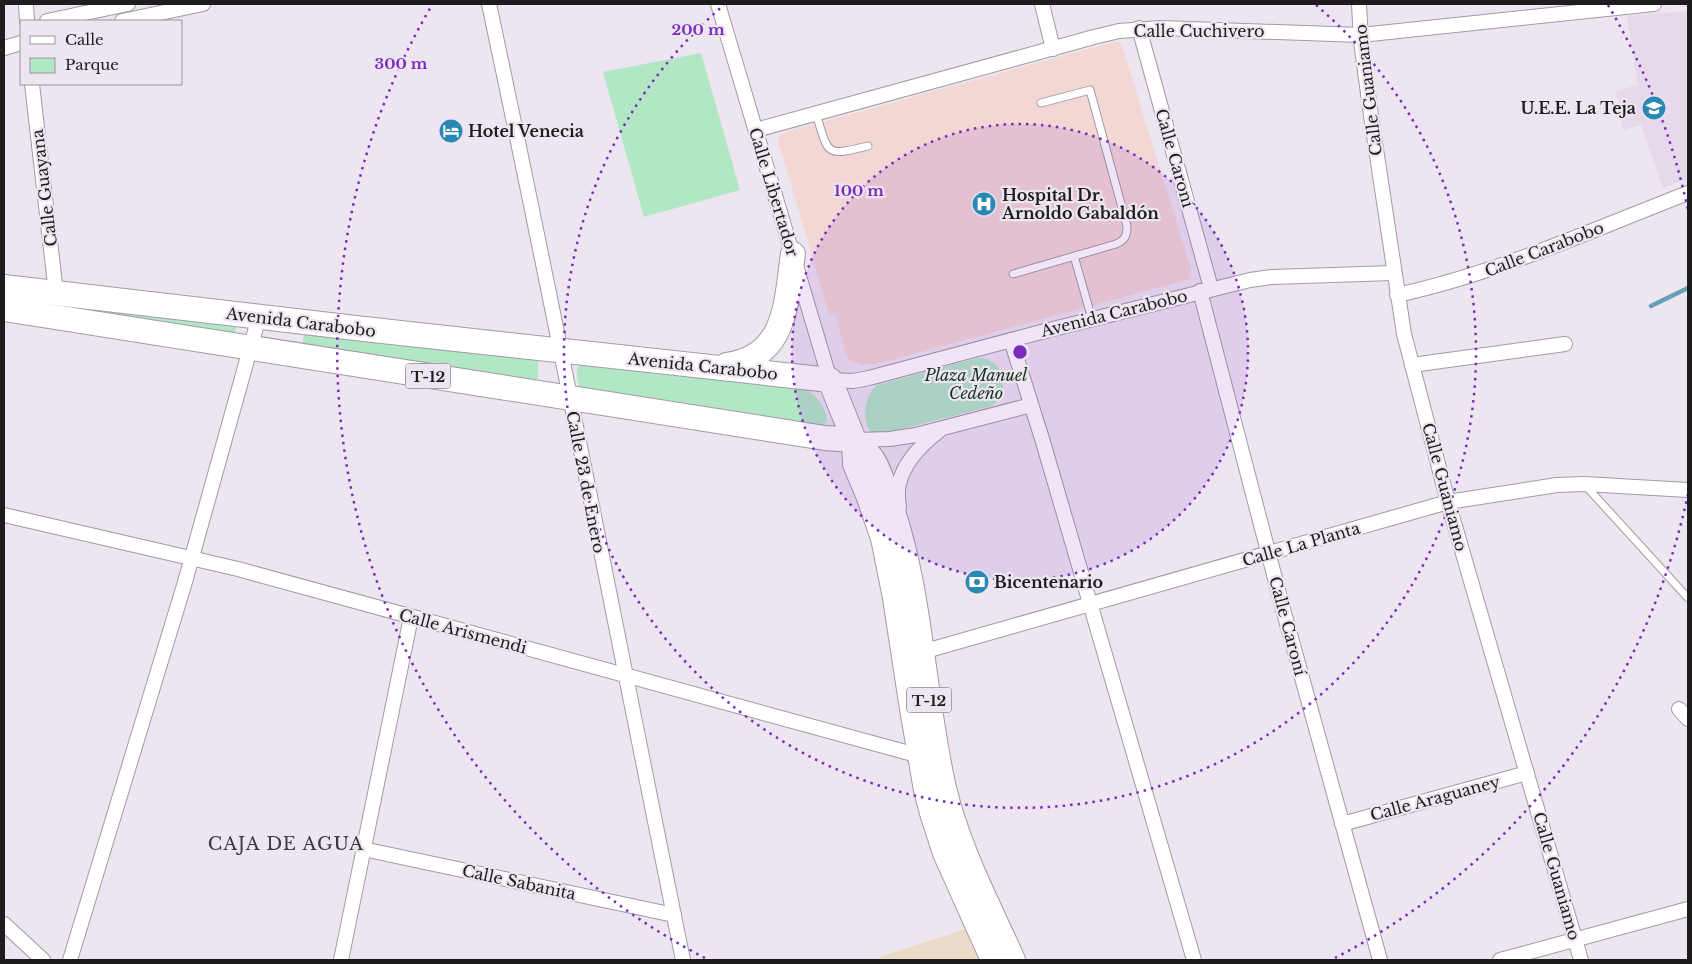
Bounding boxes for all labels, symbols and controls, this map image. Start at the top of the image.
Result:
legend [20,20,182,85]
text: 200 m [672,20,725,39]
street label: Calle Cuchivero [1134,21,1264,41]
street label: Calle Guaniamo [1350,23,1386,157]
text: Calle [65,30,104,49]
text: 300 m [375,54,428,73]
text: Parque [65,55,119,74]
school or university icon: U.E.E. La Teja [1641,95,1667,121]
place label: U.E.E. La Teja [1520,98,1636,118]
street label: Calle Caroní [1151,106,1199,210]
hotel icon: Hotel Venecia [438,118,464,144]
place label: Hotel Venecia [468,121,584,141]
street label: Calle Libertador [745,125,803,259]
street label: Calle Guayana [27,128,61,248]
text: 100 m [834,181,884,200]
place label: Hospital Dr. Arnoldo Gabaldón [1001,185,1159,223]
hospital icon: Hospital Dr. Arnoldo Gabaldón [971,191,997,217]
street label: Calle Carabobo [1482,217,1606,281]
street label: Avenida Carabobo [1038,285,1189,341]
street label: Avenida Carabobo [224,303,377,341]
centre of rings [1011,343,1029,361]
street label: Avenida Carabobo [626,348,779,384]
road number: T-12 [406,364,450,388]
park label: Plaza Manuel Cedeño [924,365,1028,403]
street label: Calle 23 de Enero [562,409,610,555]
street label: Calle Guaniamo [1418,420,1472,554]
street label: Calle La Planta [1240,518,1362,570]
bank icon: Bicentenario [964,569,990,595]
place label: Bicentenario [994,572,1103,592]
street label: Calle Caroní [1265,574,1311,678]
street label: Calle Arismendi [397,604,530,658]
road number: T-12 [906,688,952,712]
street label: Calle Araguaney [1368,771,1503,825]
street label: Calle Guaniamo [1529,810,1585,942]
district label: CAJA DE AGUA [208,833,364,855]
street label: Calle Sabanita [460,860,578,904]

